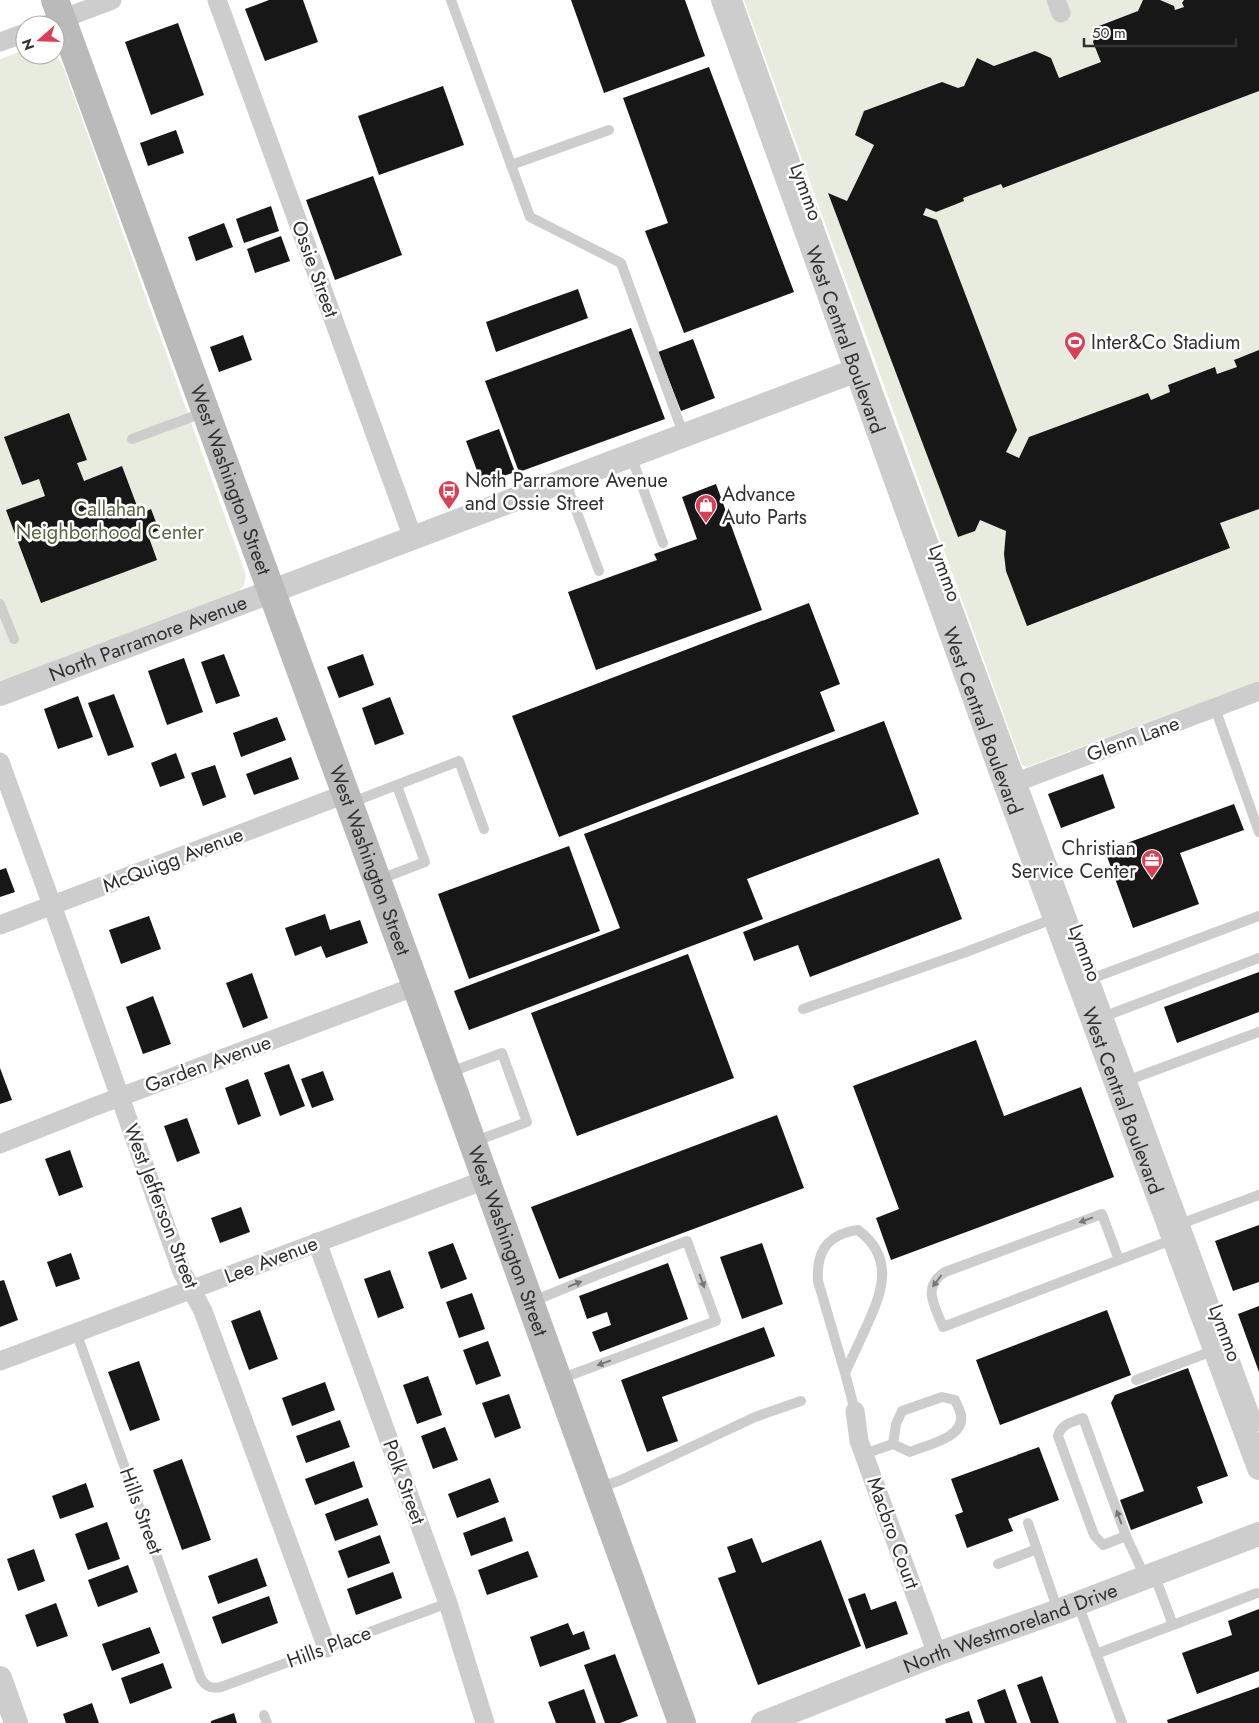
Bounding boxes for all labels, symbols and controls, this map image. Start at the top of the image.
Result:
north arrow [15,15,65,65]
scale bar [1084,15,1236,47]
text: 50 m [1092,22,1126,44]
text: N [16,36,39,53]
street label: Lymmo [782,159,830,225]
street label: Ossie Street [284,217,346,322]
street label: West Central Boulevard [798,242,892,438]
place label: Inter&Co Stadium [1091,328,1241,357]
sports icon: Inter&Co Stadium [1063,330,1087,361]
street label: West Washington Street [183,381,279,579]
place label: Noth Parramore Avenue and Ossie Street [465,466,668,518]
bus stop icon: Noth Parramore Avenue and Ossie Street [437,479,461,510]
place label: Advance Auto Parts [722,480,807,532]
shop icon: Advance Auto Parts [694,493,718,524]
park label: Callahan Neighborhood Center [16,495,204,547]
street label: Lymmo [921,540,969,606]
street label: North Parramore Avenue [45,587,251,689]
street label: West Central Boulevard [935,623,1030,819]
street label: Glenn Lane [1083,709,1183,769]
street label: West Washington Street [322,761,418,959]
street label: McQuigg Avenue [99,820,247,900]
place label: Christian Service Center [1011,834,1136,886]
office icon: Christian Service Center [1140,848,1164,879]
street label: Lymmo [1061,920,1109,986]
street label: West Central Boulevard [1075,1003,1171,1198]
street label: Garden Avenue [141,1028,275,1100]
street label: West Jefferson Street [116,1119,206,1293]
street label: West Washington Street [460,1142,556,1340]
one-way arrow [1078,1217,1093,1224]
street label: Lee Avenue [220,1229,322,1291]
one-way arrow [699,1273,706,1288]
one-way arrow [932,1274,942,1287]
one-way arrow [568,1280,583,1288]
street label: Lymmo [1201,1300,1249,1366]
one-way arrow [597,1360,612,1367]
street label: Polk Street [375,1436,433,1529]
street label: Hills Street [112,1464,170,1559]
street label: Macbro Court [859,1473,927,1593]
one-way arrow [1115,1509,1122,1524]
street label: North Westmoreland Drive [899,1575,1121,1680]
street label: Hills Place [283,1618,375,1676]

